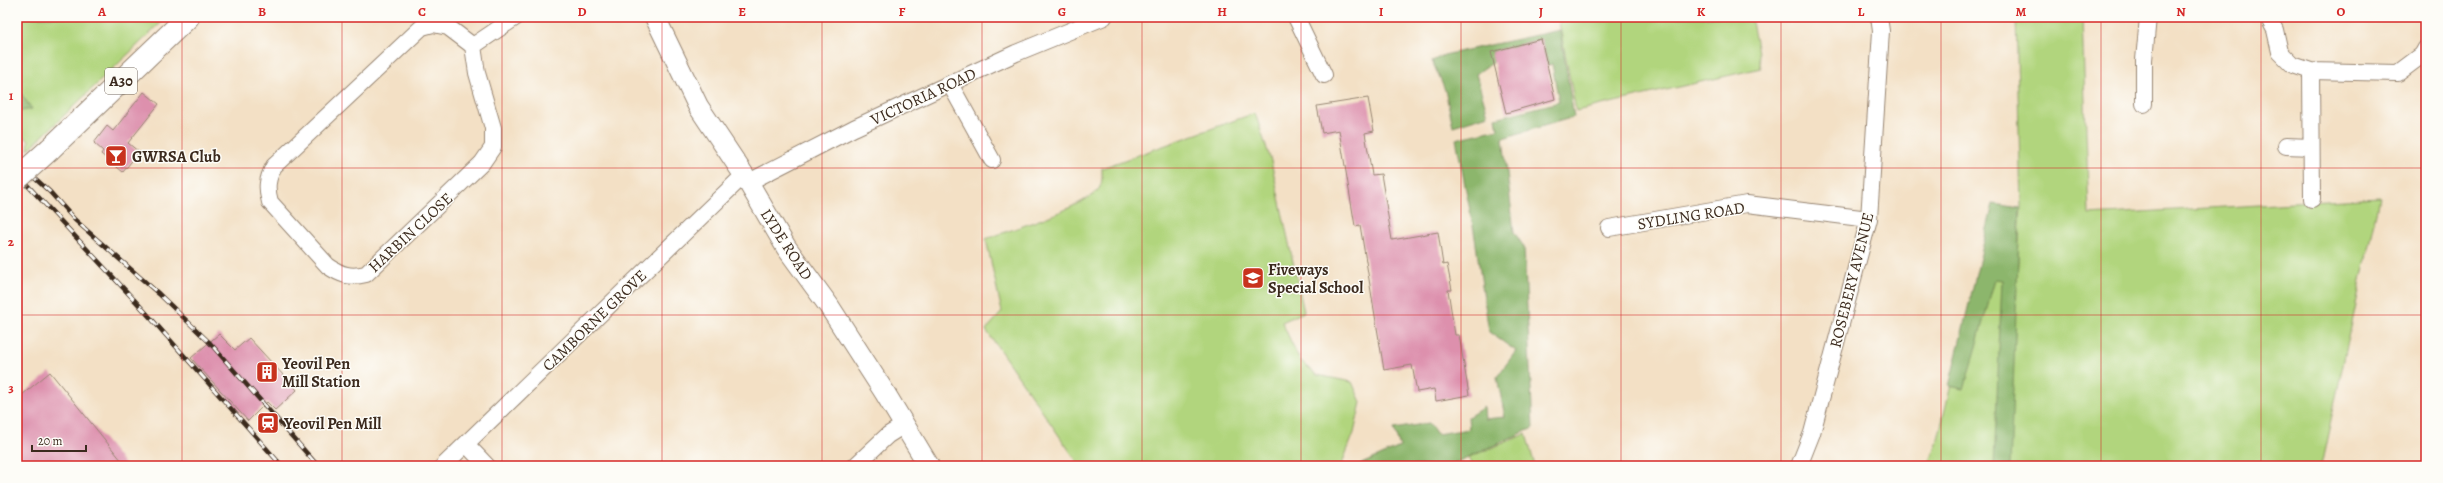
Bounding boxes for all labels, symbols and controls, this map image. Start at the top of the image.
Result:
text: A [97,3,107,20]
text: B [258,3,266,20]
text: C [418,3,426,20]
text: D [577,3,587,20]
text: E [738,3,746,20]
text: F [899,3,906,20]
text: G [1058,3,1066,20]
text: H [1217,3,1227,20]
text: I [1379,3,1384,20]
text: J [1539,3,1543,20]
text: K [1697,3,1706,20]
text: L [1858,3,1865,20]
text: M [2016,3,2027,20]
text: N [2176,3,2186,20]
text: O [2337,3,2346,20]
street label: VICTORIA ROAD [866,63,980,131]
road number: A30 [105,68,137,94]
text: 1 [9,87,14,104]
bar icon: GWRSA Club [103,143,129,169]
place label: GWRSA Club [132,146,221,168]
street label: HARBIN CLOSE [364,188,458,278]
street label: SYDLING ROAD [1636,197,1746,235]
street label: LYDE ROAD [755,205,817,285]
street label: ROSEBERY AVENUE [1824,210,1879,350]
text: 2 [8,233,15,250]
place label: Fiveways Special School [1268,259,1364,299]
street label: CAMBORNE GROVE [538,265,652,376]
school or university icon: Fiveways Special School [1240,265,1266,291]
place label: Yeovil Pen Mill Station [281,353,360,393]
building icon: Yeovil Pen Mill Station [254,359,280,385]
text: 3 [8,379,14,396]
station icon: Yeovil Pen Mill [255,410,281,436]
place label: Yeovil Pen Mill [283,413,382,435]
scale bar [32,427,86,453]
text: 20 m [38,433,62,449]

